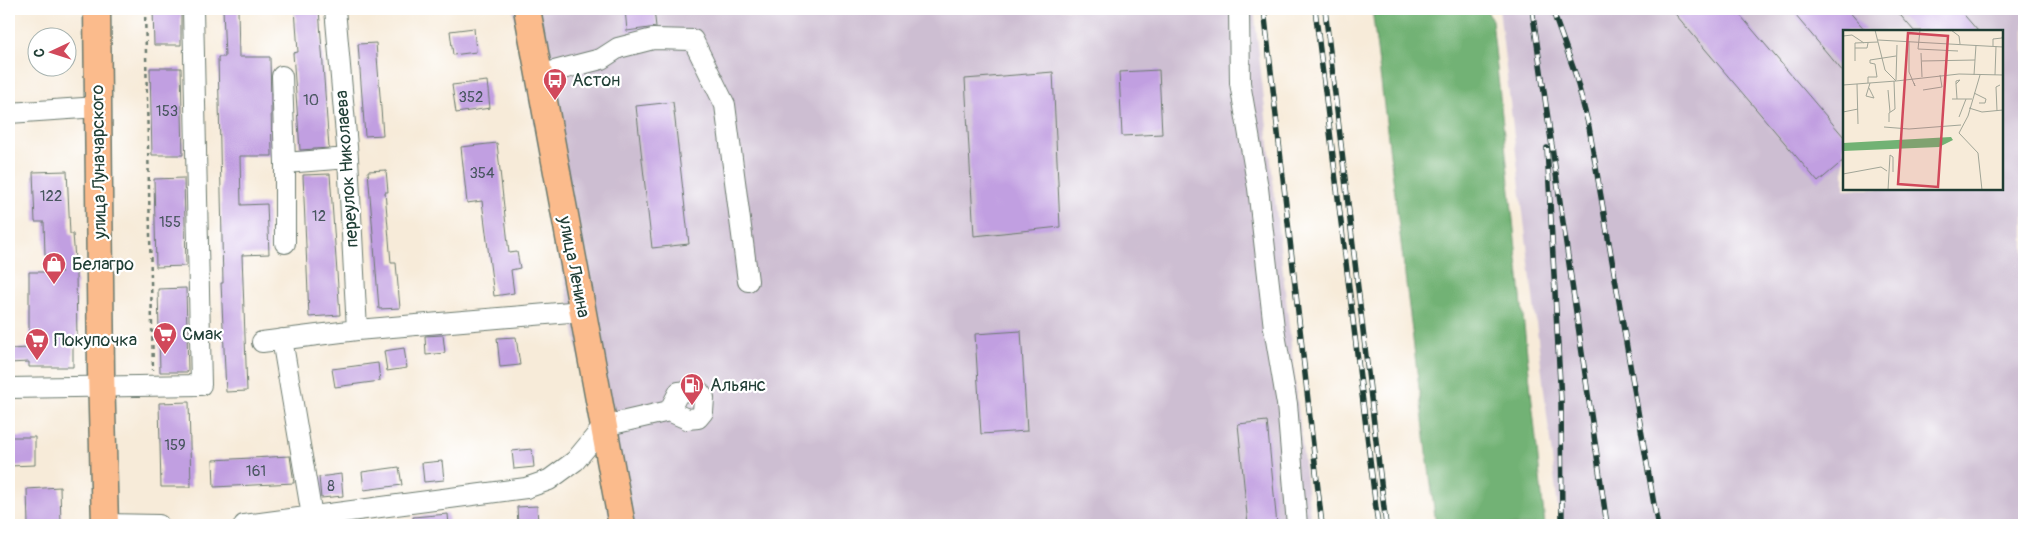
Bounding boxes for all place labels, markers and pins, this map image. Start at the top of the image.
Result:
bus stop icon: Астон [542,67,568,101]
place label: Астон [572,69,620,92]
shop icon: Белагро [41,251,67,285]
place label: Белагро [72,253,134,276]
supermarket icon: Смак [152,321,178,355]
place label: Смак [182,323,223,346]
supermarket icon: Покупочка [24,327,50,361]
place label: Покупочка [54,329,137,352]
fuel station icon: Альянс [679,372,705,406]
place label: Альянс [710,374,766,397]

